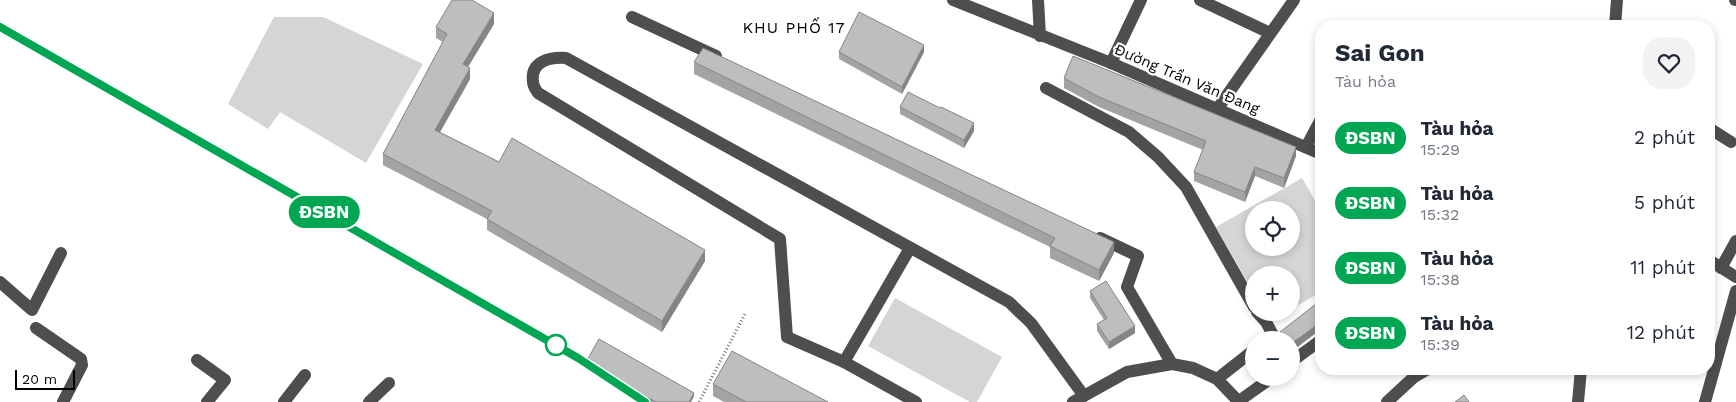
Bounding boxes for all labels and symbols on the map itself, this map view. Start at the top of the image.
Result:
district label: KHU PHỐ 17 [743,17,845,37]
street label: Đường Trần Văn Đang [1112,40,1262,118]
line badge: ĐSBN [289,196,359,228]
unlabelled marker [545,334,567,356]
scale bar [15,367,75,390]

